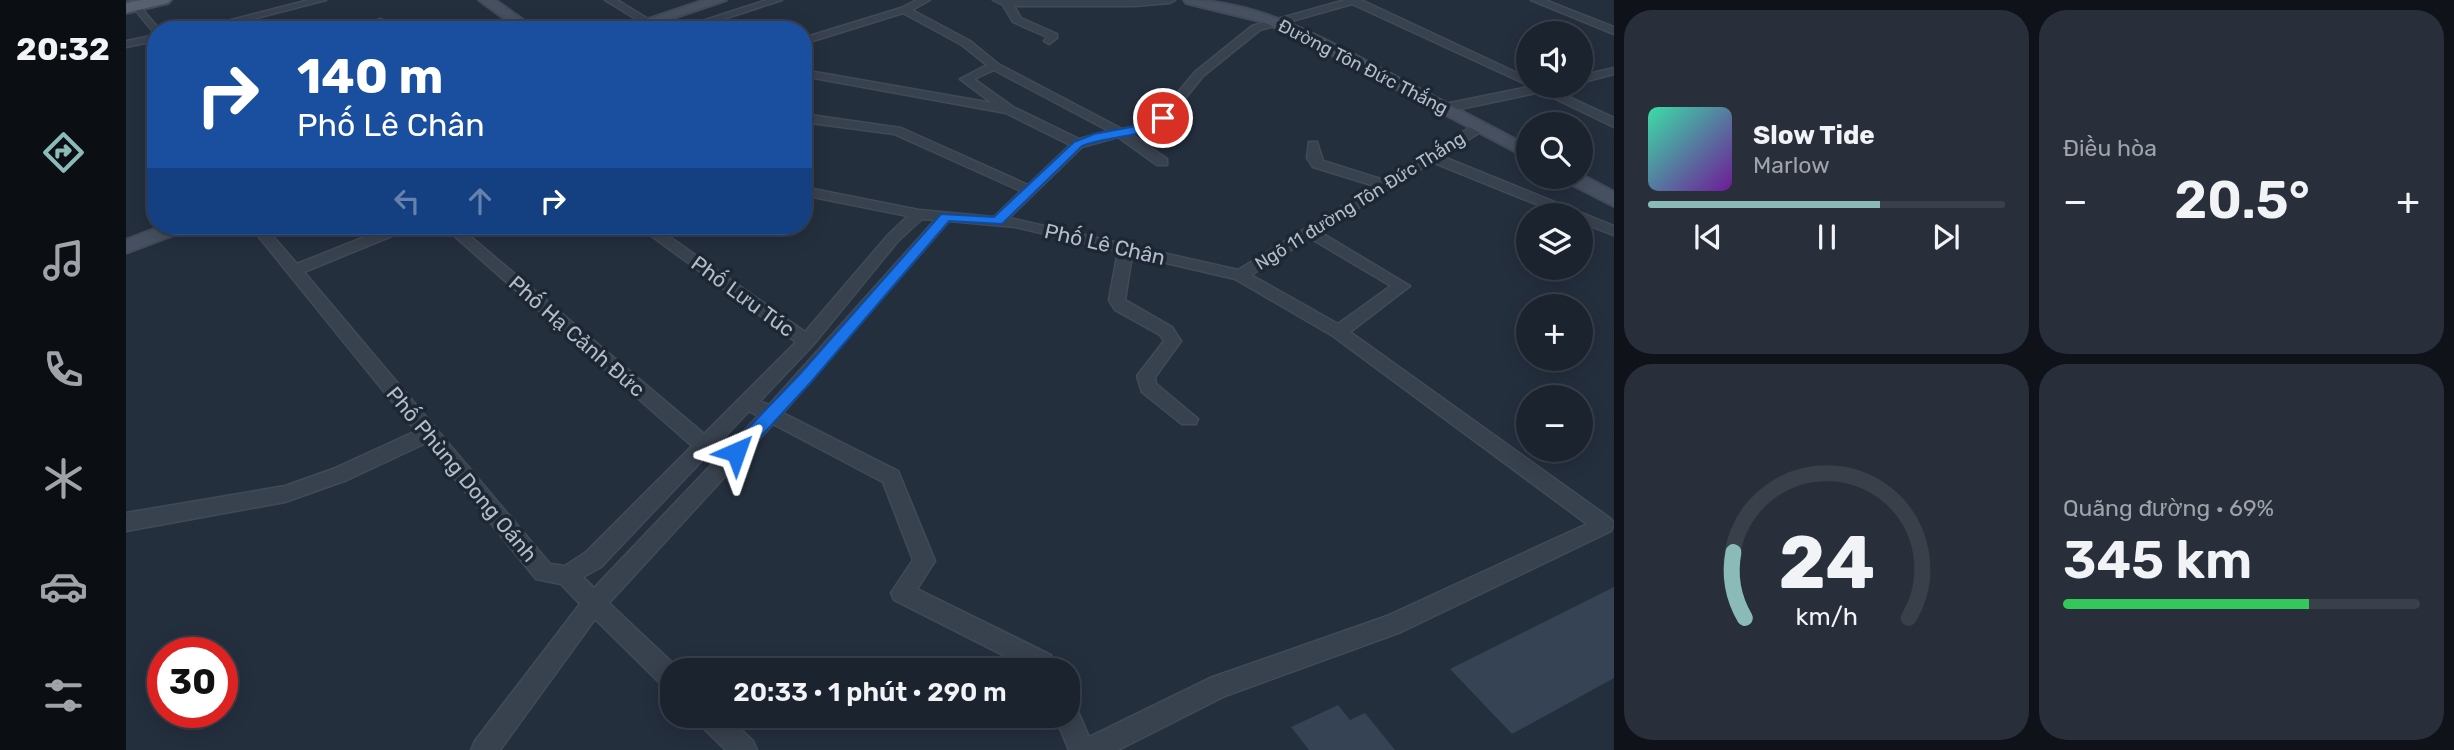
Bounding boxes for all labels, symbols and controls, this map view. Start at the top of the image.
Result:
street label: Đường Tôn Đức Thắng [1274,14,1452,119]
map controls [1516,21,1593,462]
button: sound [1516,21,1593,98]
text: 20:32 [16,30,110,68]
text: 140 m [297,47,443,105]
icon: right [182,49,273,140]
pin [1133,88,1193,148]
icon: arrive [1144,99,1182,137]
text: Phố Lê Chân [297,106,485,144]
button: search [1516,112,1593,189]
text: Slow Tide [1753,120,1875,151]
street label: Ngõ 11 đường Tôn Đức Thắng [1250,126,1469,275]
icon: directions [39,128,88,177]
text: Điều hòa [2063,134,2157,162]
text: Marlow [1753,151,1830,179]
text: 20.5° [2174,169,2310,231]
text: − [2063,178,2088,224]
text: + [2396,178,2420,224]
icon: left [388,182,426,220]
icon: ahead [461,182,499,220]
icon: right [534,182,572,220]
button: layers [1516,203,1593,280]
street label: Phố Lê Chân [1042,218,1168,270]
icon: previous [1689,218,1727,256]
icon: pause [1808,218,1846,256]
icon: next [1927,218,1965,256]
icon: music [39,236,88,285]
street label: Phố Lưu Túc [687,250,799,342]
street label: Phố Hạ Cảnh Đức [504,270,650,402]
button: + [1516,294,1593,371]
icon: phone [39,345,88,394]
street label: Phố Phùng Dong Oánh [381,381,543,567]
button: − [1516,385,1593,462]
position arrow [699,415,773,489]
icon: climate [39,454,88,503]
text: Quãng đường · 69% [2063,494,2274,522]
text: 24 [1778,520,1875,606]
text: 345 km [2063,529,2252,591]
icon: car [39,562,88,611]
text: km/h [1795,602,1858,631]
speed limit sign: 30 [147,637,238,728]
icon: filters [39,671,88,720]
text: 20:33 · 1 phút · 290 m [733,677,1007,708]

